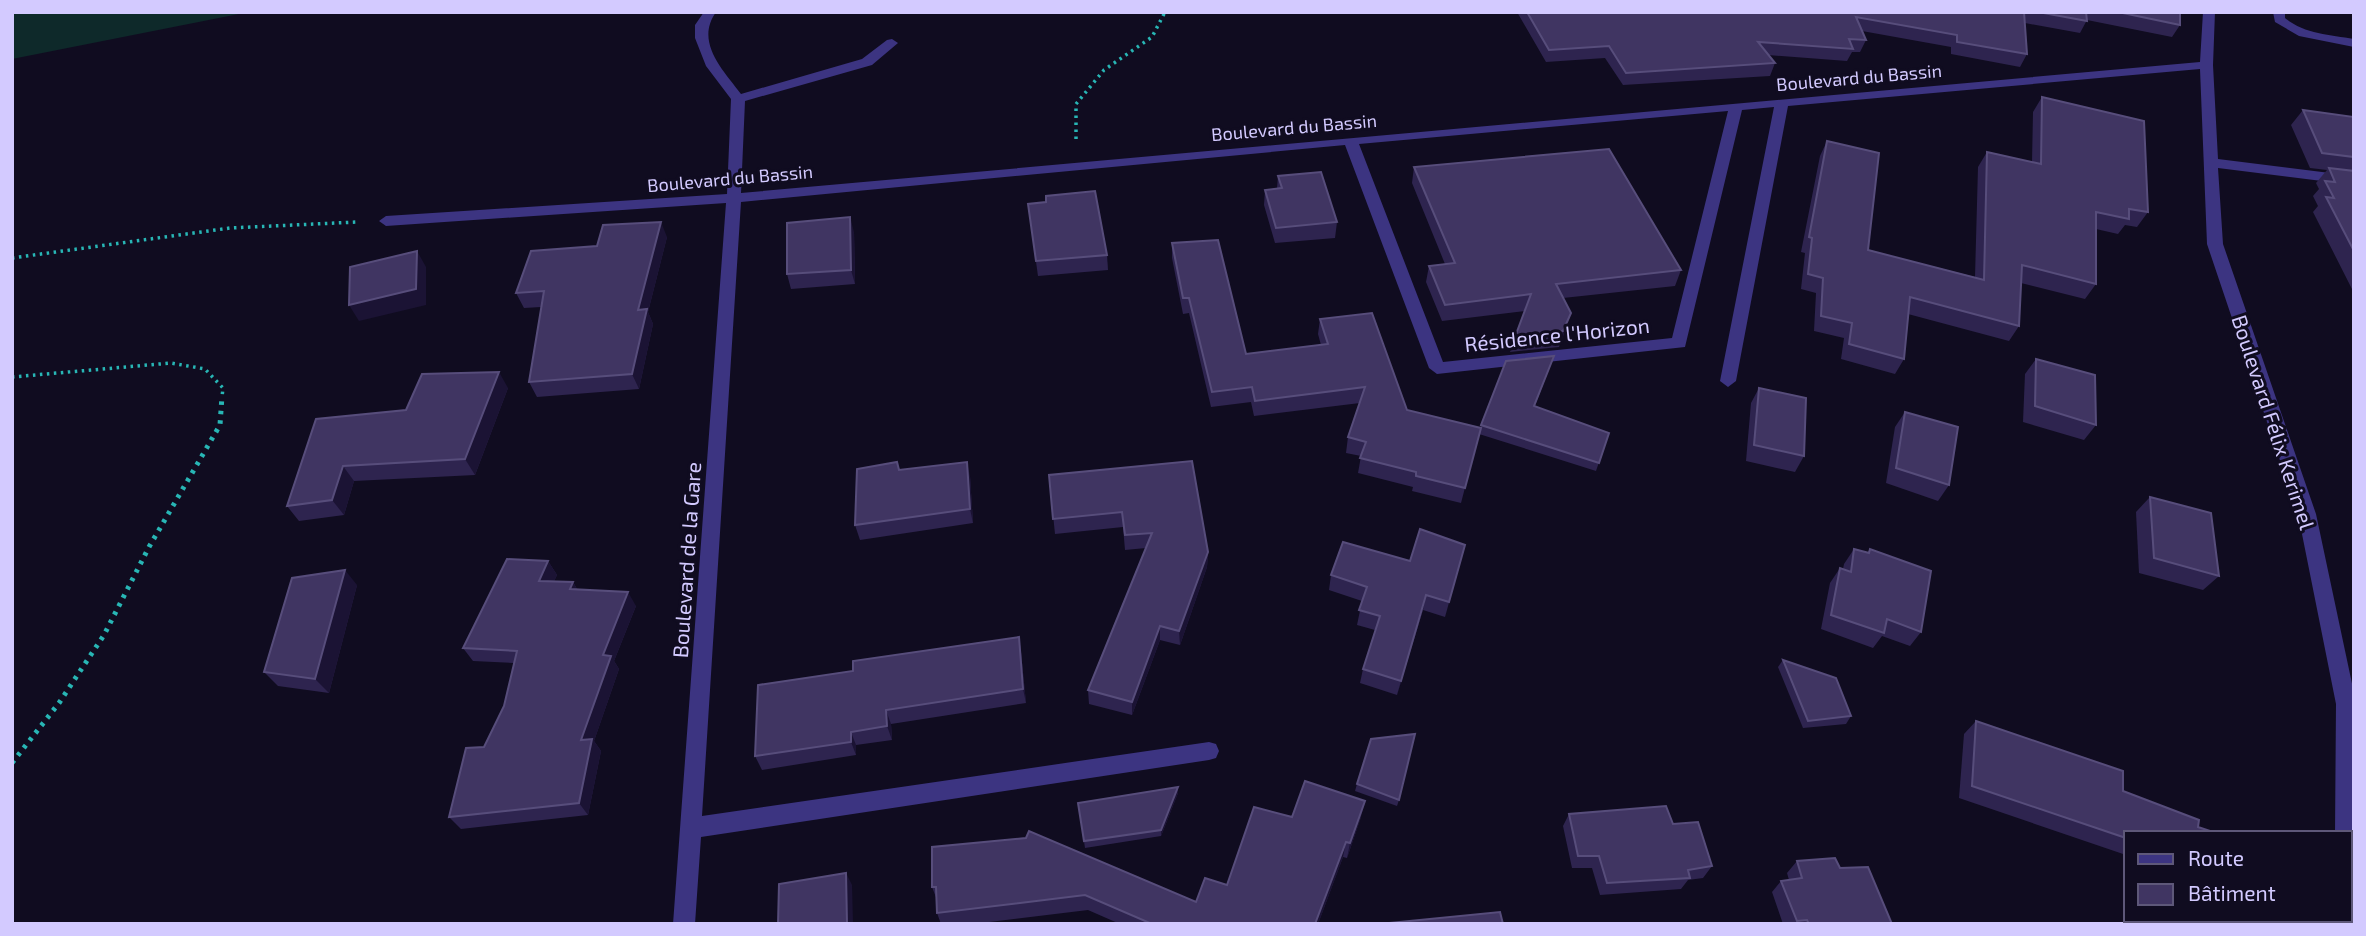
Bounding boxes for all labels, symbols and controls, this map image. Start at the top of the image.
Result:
street label: Boulevard du Bassin [1775,59,1943,95]
street label: Boulevard du Bassin [1210,109,1378,145]
street label: Boulevard du Bassin [646,160,814,196]
street label: Boulevard Félix Kerimel [2227,311,2321,533]
street label: Résidence l'Horizon [1463,312,1651,356]
street label: Boulevard de la Gare [667,461,705,659]
legend [2124,831,2352,922]
text: Route [2188,845,2244,870]
text: Bâtiment [2188,880,2276,905]

